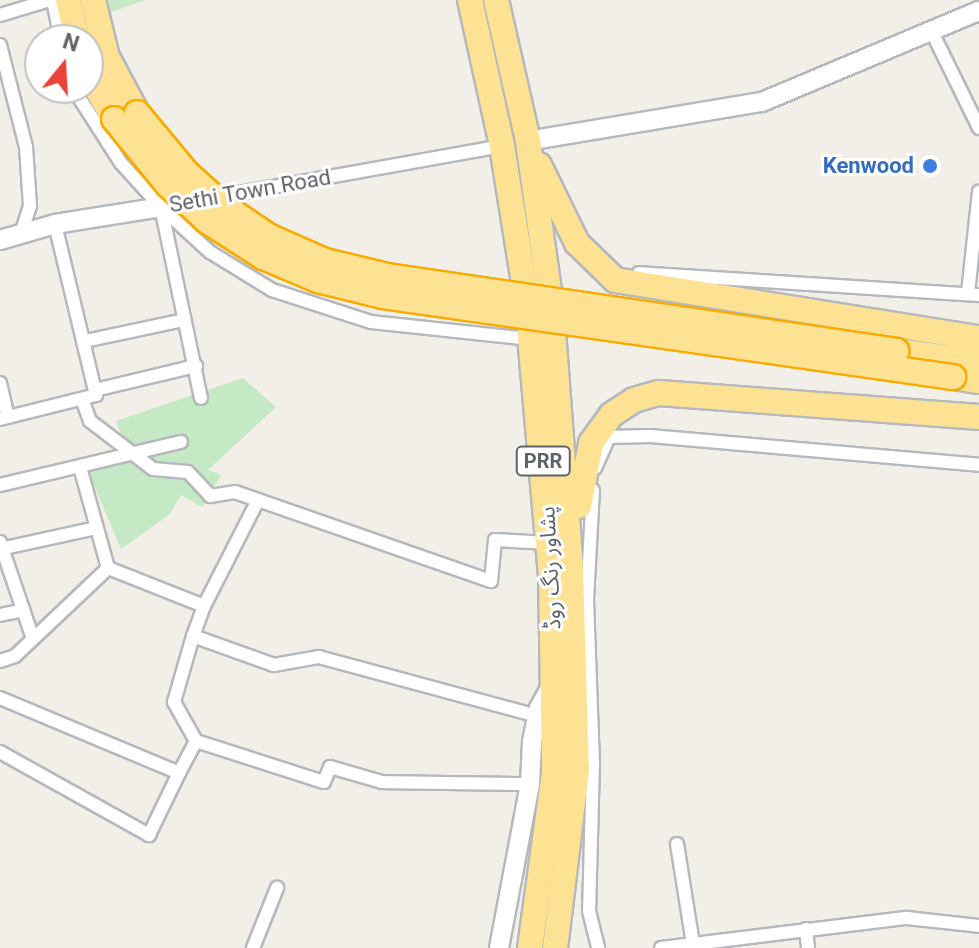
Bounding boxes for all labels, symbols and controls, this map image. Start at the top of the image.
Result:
north arrow [24,24,104,104]
text: N [60,28,82,57]
place label: Kenwood [823,153,914,179]
marker: Kenwood [921,157,939,175]
street label: Sethi Town Road [167,164,333,218]
road number: PRR [515,445,571,477]
street label: پشاور رنگ روڈ [534,506,566,630]

